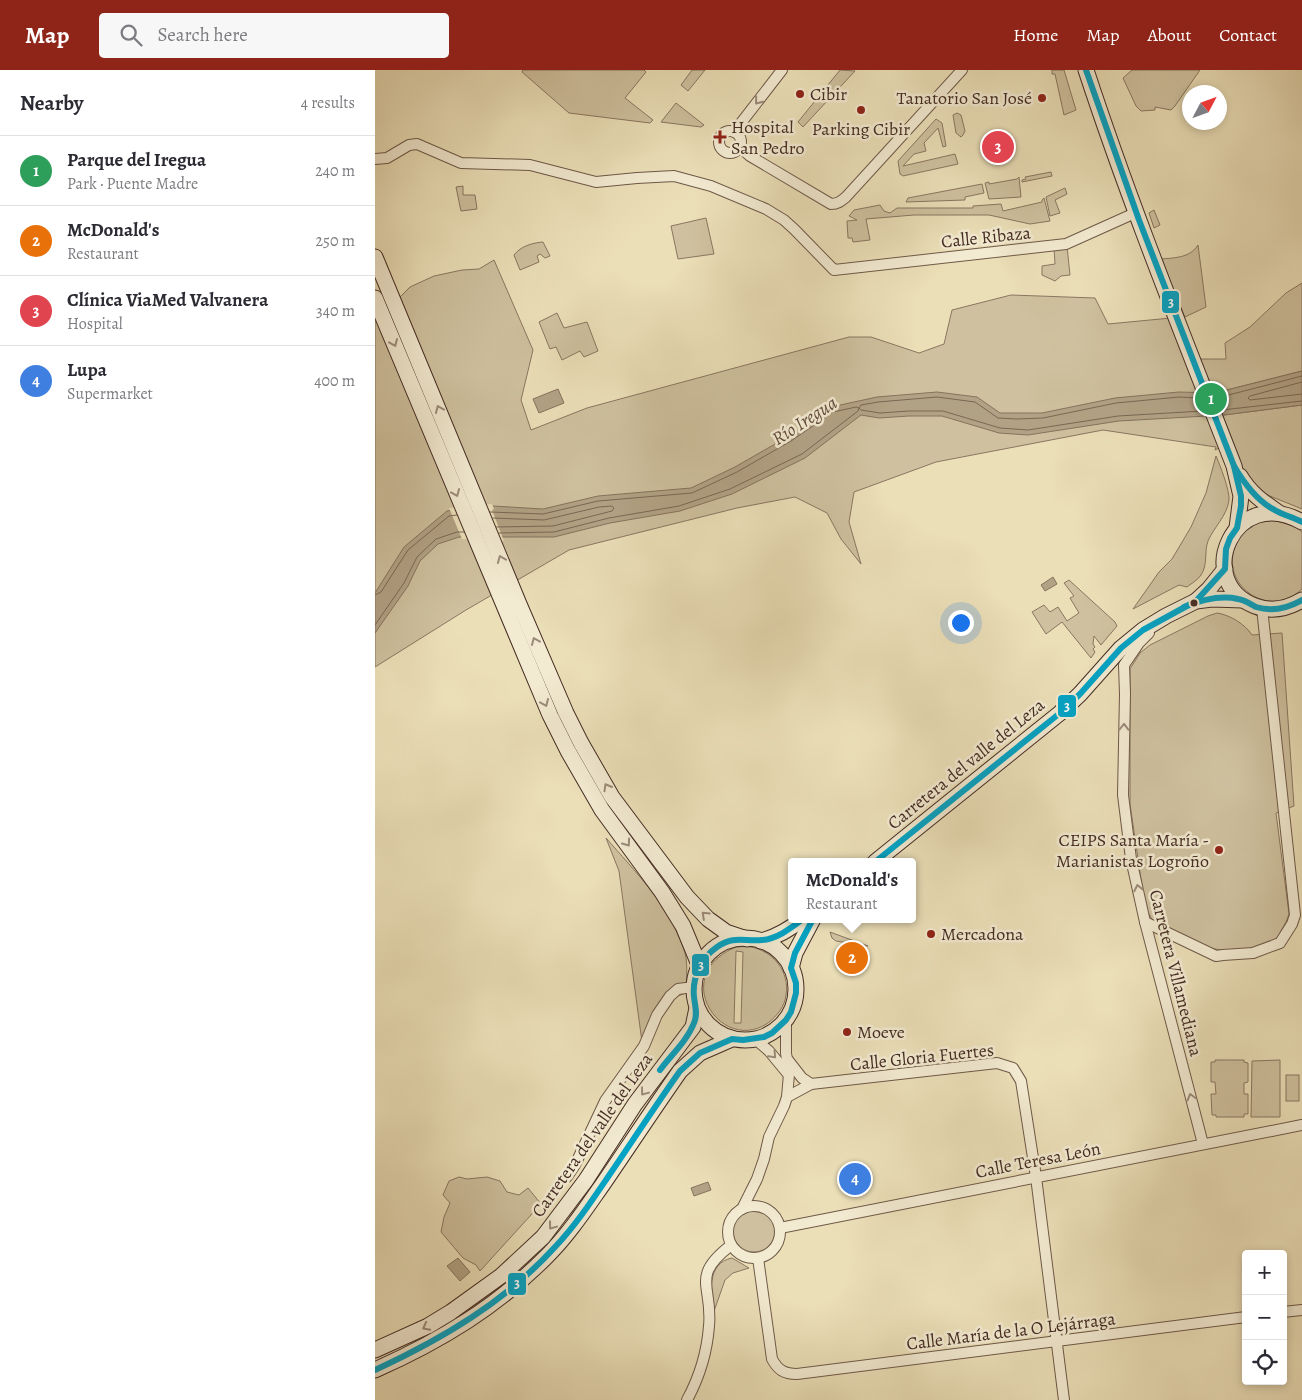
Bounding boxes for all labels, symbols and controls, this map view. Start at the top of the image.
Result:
search box [99,13,449,58]
text: Map [25,19,69,51]
icon: search [117,21,145,49]
text: Search here [157,22,248,48]
text: Home [1013,23,1058,47]
text: Map [1086,23,1119,47]
text: About [1147,23,1191,47]
text: Contact [1219,23,1277,47]
place label: Cibir [810,82,847,106]
north arrow [1182,85,1227,130]
place label: Tanatorio San José [897,86,1032,110]
marker: Cibir [794,88,806,100]
text: Nearby [20,89,83,117]
text: 4 results [301,92,355,114]
marker: Tanatorio San José [1036,92,1048,104]
one-way arrow [755,95,763,104]
marker: Parking Cibir [855,104,867,116]
place label: Hospital San Pedro [731,115,805,160]
place label: Parking Cibir [812,117,910,141]
pin: 3 [982,128,1014,166]
marker: Hospital San Pedro [713,130,727,144]
text: Parque del Iregua [67,147,206,173]
text: 1 [33,160,39,182]
text: 240 m [315,160,355,182]
text: Park · Puente Madre [67,173,198,195]
text: McDonald's [67,217,159,243]
street label: Calle Ribaza [940,220,1033,254]
text: 2 [32,230,40,252]
text: 250 m [316,230,355,252]
text: Restaurant [67,243,139,265]
text: Clínica ViaMed Valvanera [67,287,268,313]
line badge: 3 [1161,290,1180,314]
text: 3 [1168,293,1174,312]
text: 3 [33,300,39,322]
text: 340 m [316,300,355,322]
text: Hospital [67,313,123,335]
one-way arrow [387,338,398,347]
text: Lupa [67,357,107,383]
text: 4 [32,370,40,392]
text: 400 m [314,370,355,392]
pin: 1 [1195,380,1227,418]
text: Supermarket [67,383,153,405]
water label: Río Iregua [767,390,842,452]
one-way arrow [434,405,445,414]
one-way arrow [450,489,460,497]
one-way arrow [496,555,507,564]
unlabelled marker [1189,598,1199,608]
your location [948,610,974,636]
one-way arrow [531,637,541,646]
street label: Carretera del valle del Leza [882,693,1050,835]
line badge: 3 [1057,694,1077,718]
text: 3 [1064,697,1070,716]
one-way arrow [538,698,549,707]
one-way arrow [1119,723,1130,731]
one-way arrow [603,783,613,792]
place label: CEIPS Santa María - Marianistas Logroño [1056,828,1209,873]
one-way arrow [621,837,629,846]
marker: CEIPS Santa María - Marianistas Logroño [1213,844,1225,856]
popup [788,858,916,923]
text: McDonald's [806,867,898,893]
one-way arrow [1133,884,1143,893]
street label: Carretera Villamediana [1144,887,1208,1059]
text: Restaurant [806,893,878,915]
one-way arrow [702,912,711,921]
place label: Mercadona [941,922,1024,946]
marker: Mercadona [925,928,937,940]
pin: 2 [836,939,868,977]
line badge: 3 [691,953,710,977]
text: 3 [698,956,704,975]
place label: Moeve [857,1020,905,1044]
marker: Moeve [841,1026,853,1038]
street label: Calle Gloria Fuertes [849,1038,995,1076]
street label: Carretera del valle del Leza [526,1047,658,1222]
one-way arrow [767,1050,776,1059]
one-way arrow [641,1086,649,1095]
one-way arrow [1186,1092,1197,1101]
street label: Calle Teresa León [973,1136,1103,1184]
pin: 4 [839,1160,871,1198]
one-way arrow [549,1220,557,1229]
map controls [1242,1250,1287,1385]
button: + [1242,1250,1287,1295]
line badge: 3 [507,1272,527,1296]
text: 3 [514,1274,520,1293]
button: − [1242,1295,1287,1340]
street label: Calle María de la O Lejárraga [905,1306,1117,1356]
one-way arrow [422,1321,431,1331]
button: locate [1242,1340,1287,1385]

